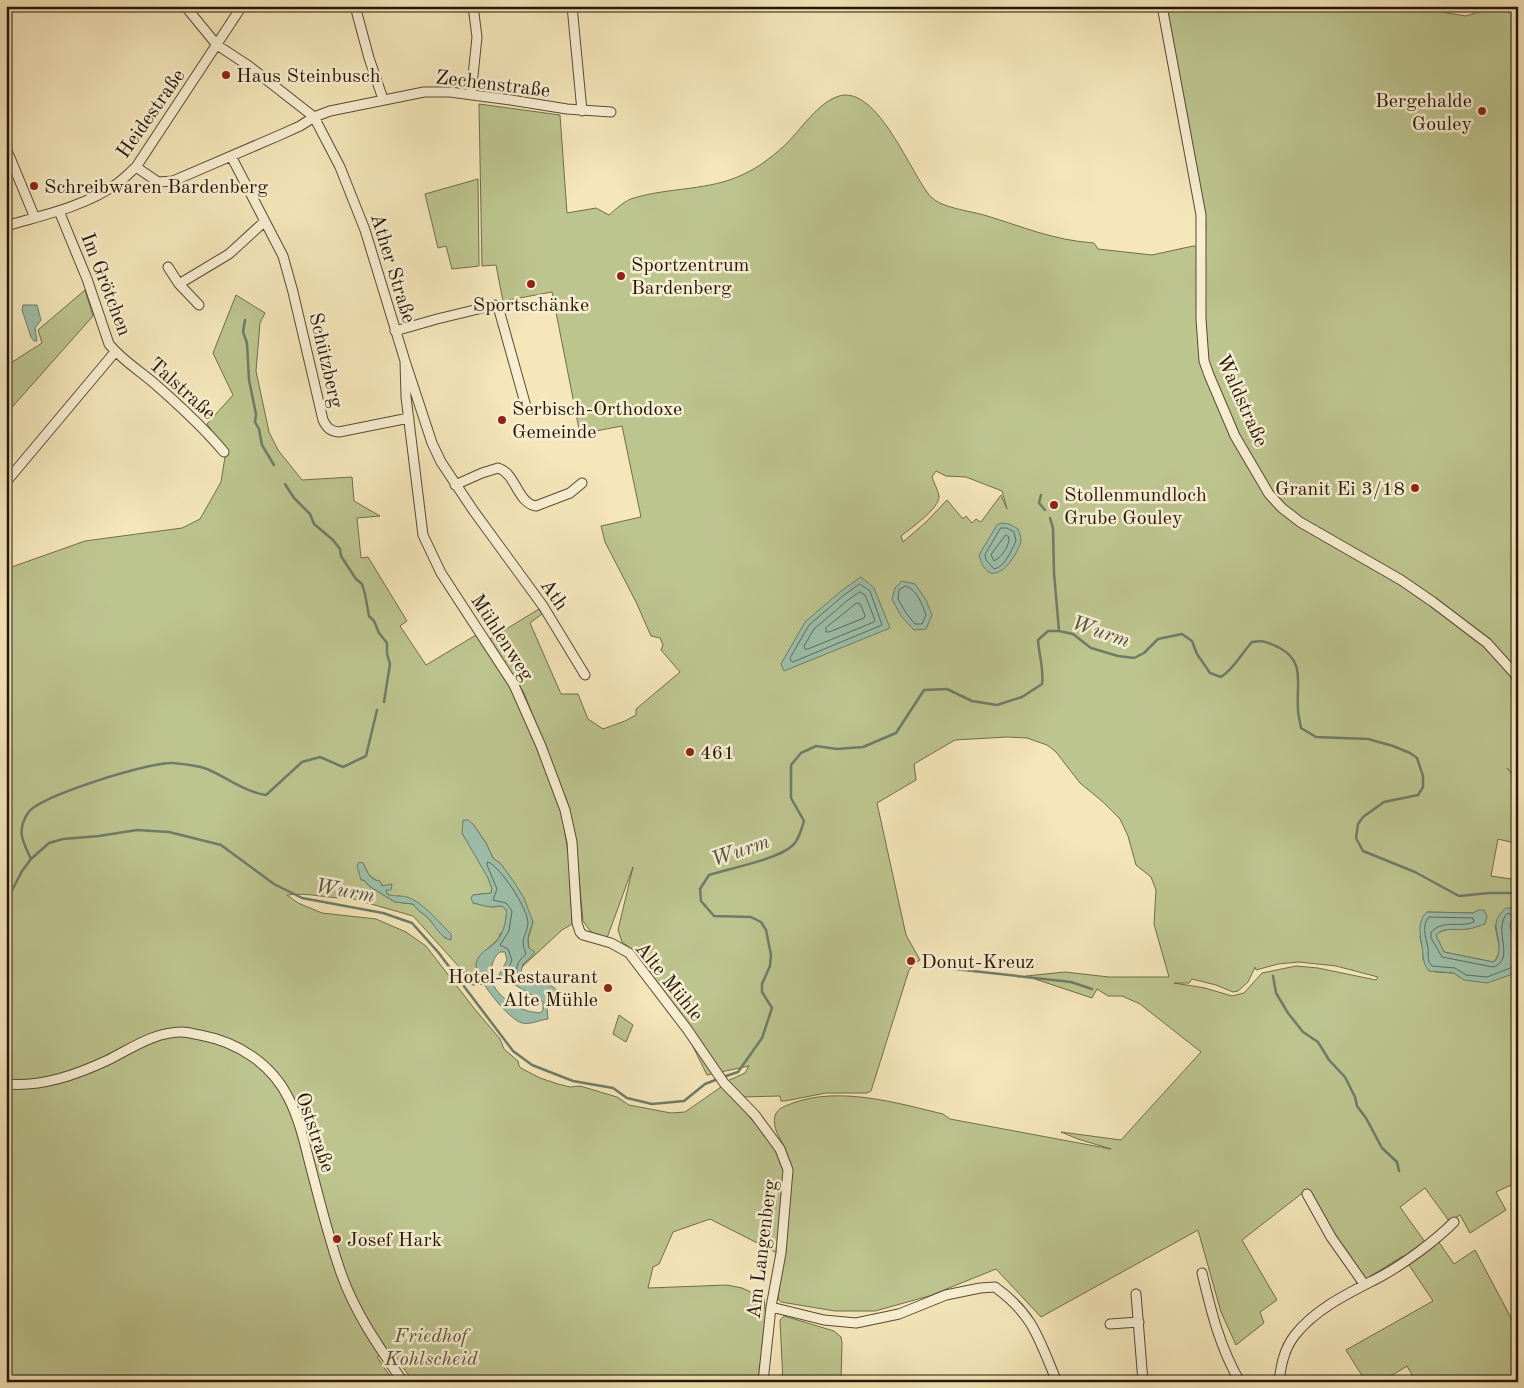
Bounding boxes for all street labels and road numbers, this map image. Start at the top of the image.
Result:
street label: Heidestraße [114,66,190,162]
street label: Zechenstraße [434,68,551,102]
street label: Ather Straße [366,211,418,326]
street label: Im Grötchen [76,230,134,339]
street label: Schützberg [304,311,346,410]
street label: Waldstraße [1212,352,1270,450]
street label: Talstraße [145,355,219,424]
street label: Ath [536,576,571,615]
street label: Mühlenweg [466,591,537,685]
street label: Alte Mühle [631,939,706,1026]
street label: Oststraße [291,1090,337,1175]
street label: Am Langenberg [745,1178,781,1320]

